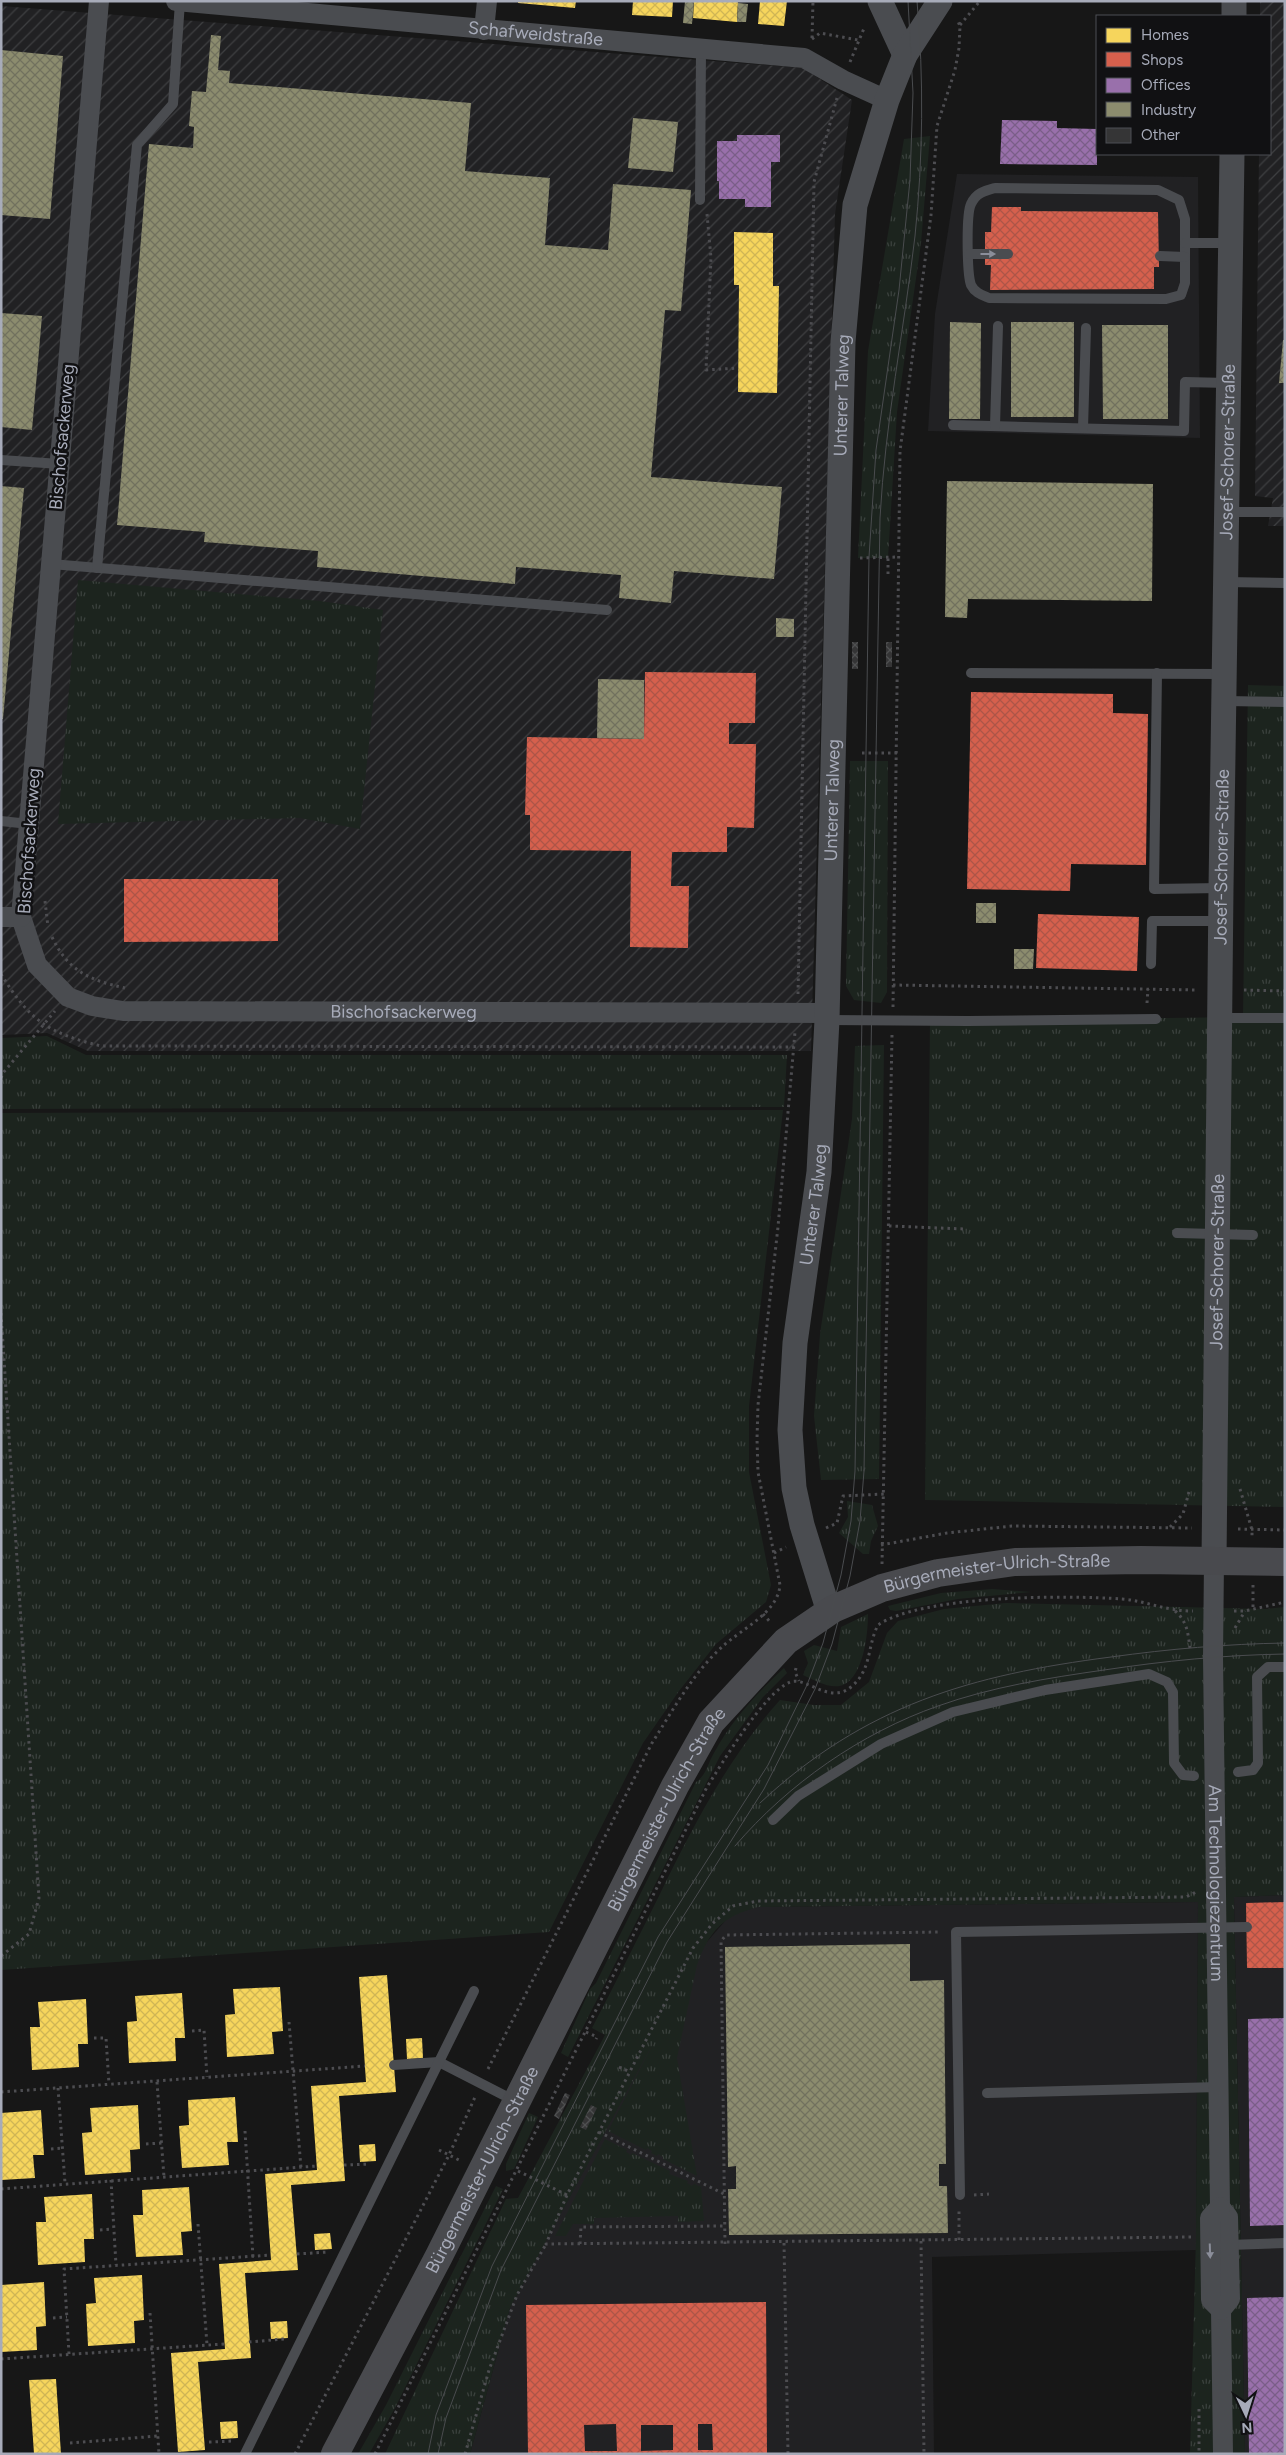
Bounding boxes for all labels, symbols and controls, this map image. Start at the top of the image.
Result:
legend [1096,15,1271,155]
street label: Schafweidstraße [467,17,604,51]
text: Homes [1141,26,1189,44]
text: Shops [1141,51,1183,69]
text: Offices [1141,76,1191,94]
text: Industry [1141,101,1196,119]
text: Other [1141,126,1180,144]
one-way arrow [981,250,997,258]
street label: Unterer Talweg [829,333,855,457]
street label: Bischofsackerweg [45,363,79,511]
street label: Josef-Schorer-Straße [1215,364,1240,540]
street label: Unterer Talweg [820,739,845,861]
street label: Bischofsackerweg [13,767,45,915]
street label: Josef-Schorer-Straße [1209,769,1234,945]
street label: Bischofsackerweg [330,1001,477,1023]
street label: Unterer Talweg [795,1143,831,1267]
street label: Josef-Schorer-Straße [1205,1174,1229,1350]
street label: Bürgermeister-Ulrich-Straße [881,1549,1111,1598]
street label: Bürgermeister-Ulrich-Straße [603,1702,730,1915]
street label: Am Technologiezentrum [1204,1784,1228,1982]
street label: Bürgermeister-Ulrich-Straße [421,2062,544,2277]
one-way arrow [1206,2244,1214,2260]
north arrow [1221,2390,1271,2440]
text: N [1241,2419,1253,2436]

